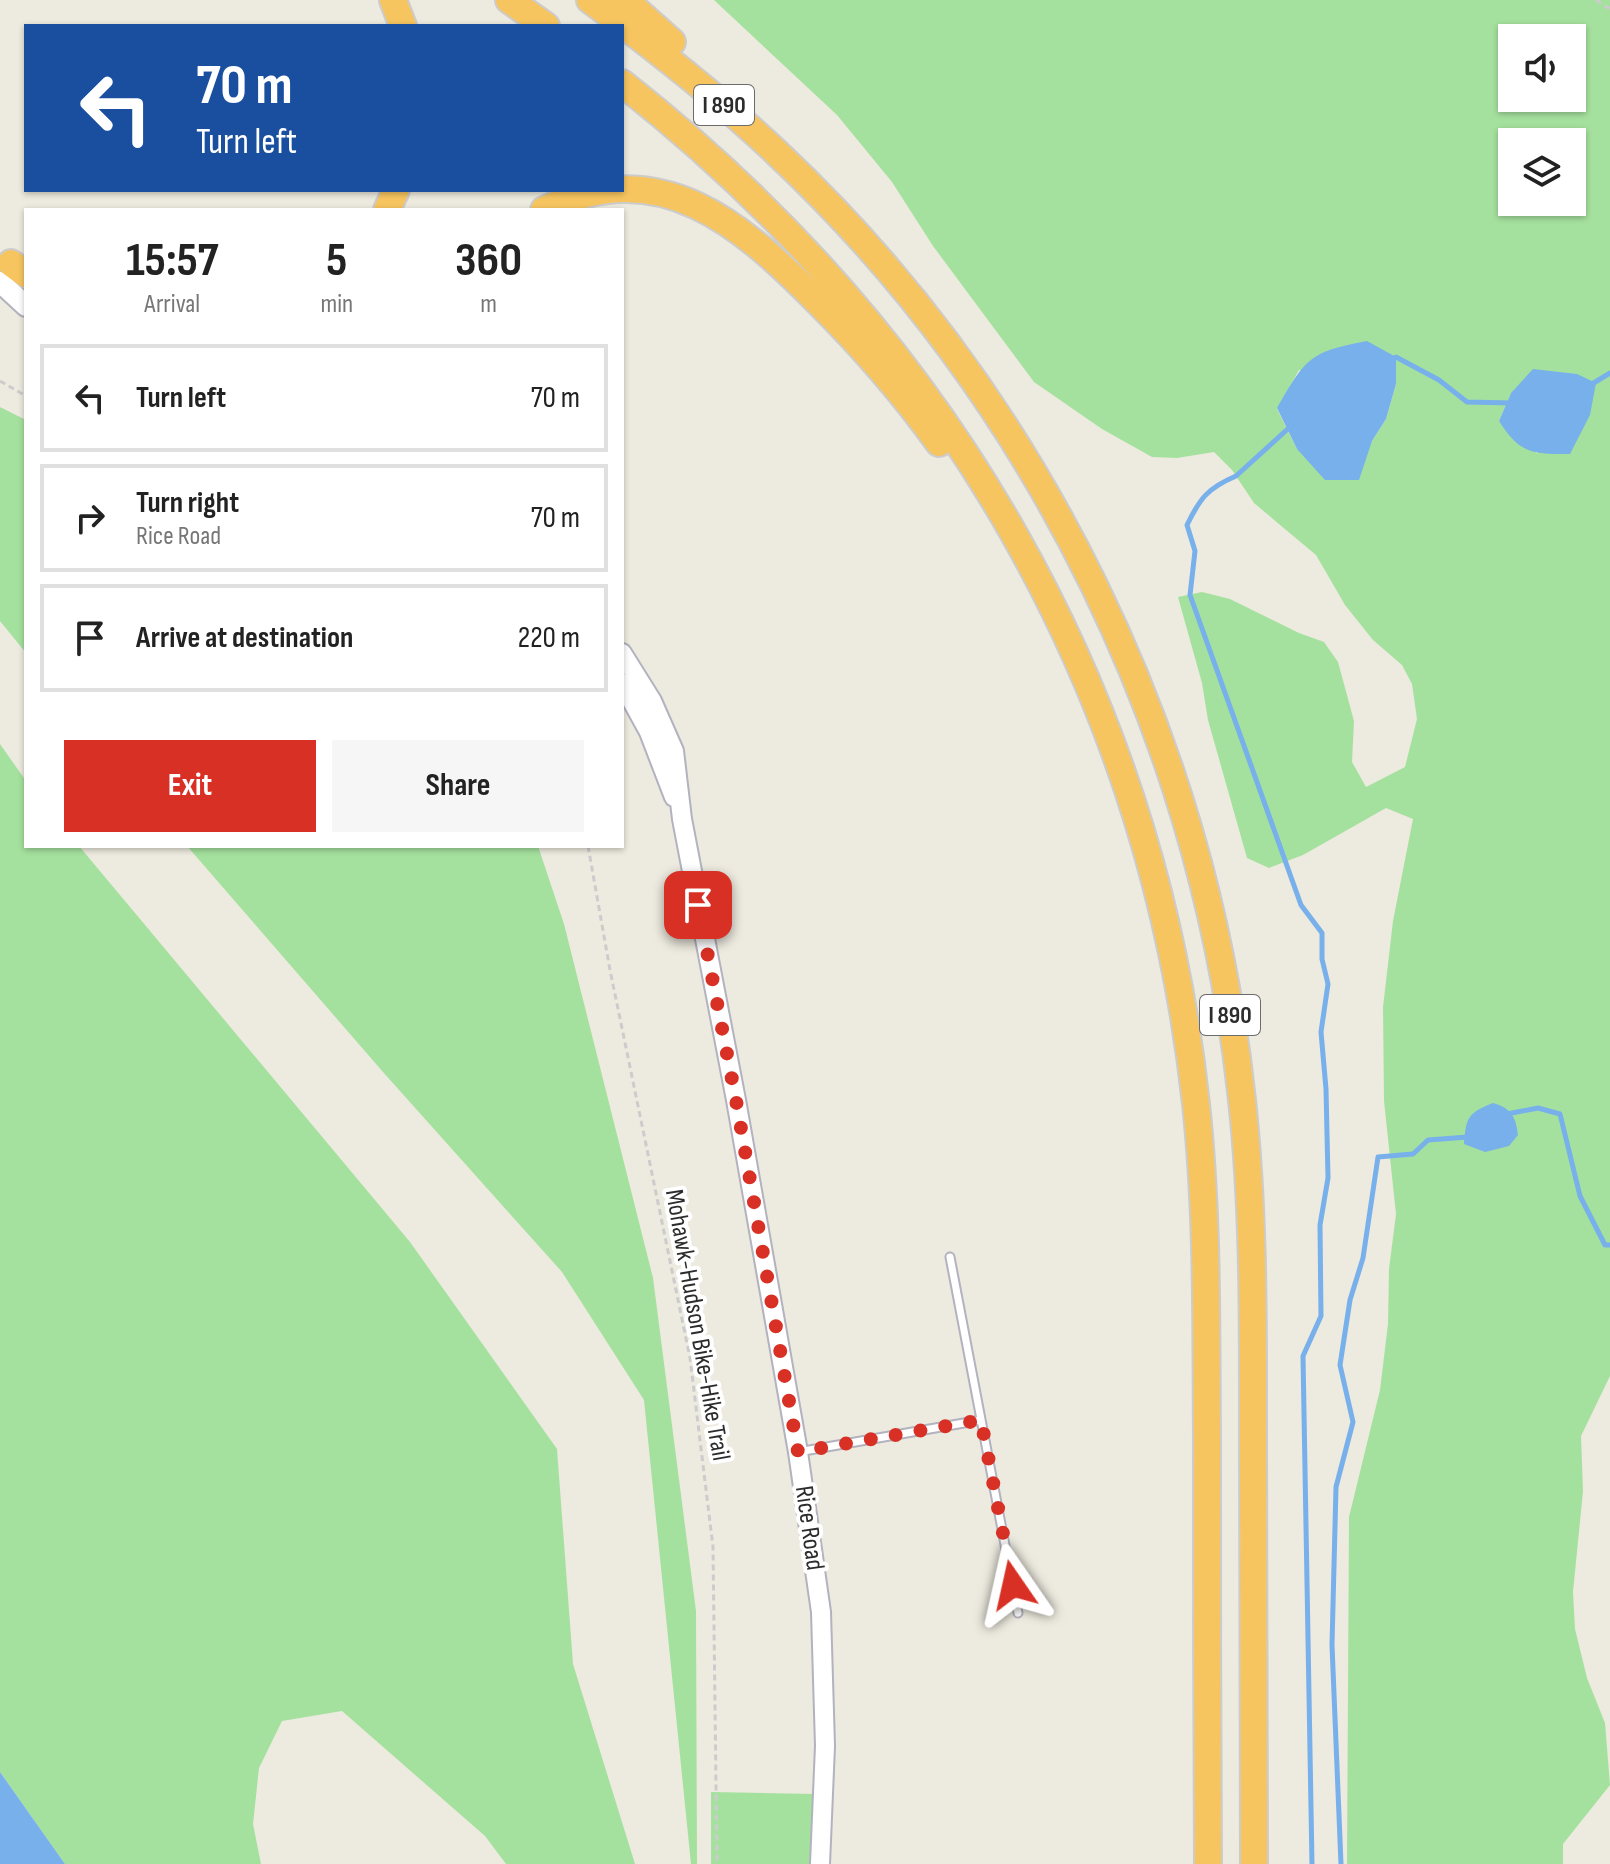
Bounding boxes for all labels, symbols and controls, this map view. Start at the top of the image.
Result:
map controls [1498,24,1586,216]
button: sound [1498,24,1586,112]
text: 70 m [196,53,293,120]
icon: left [64,56,168,160]
road number: I 890 [694,85,754,125]
text: Turn left [196,121,297,164]
button: layers [1498,128,1586,216]
text: 15:57 [126,232,219,289]
text: 5 [326,232,347,289]
text: 360 [455,232,522,289]
text: Arrival [144,289,200,320]
text: min [320,289,353,320]
text: m [480,289,497,320]
icon: left [68,376,112,420]
text: Turn left [136,380,226,416]
text: 70 m [531,380,580,416]
text: Turn right [136,485,239,521]
icon: right [68,496,112,540]
text: 70 m [531,500,580,536]
text: Rice Road [136,521,221,552]
icon: arrive [68,616,112,660]
text: Arrive at destination [136,620,353,656]
text: 220 m [518,620,580,656]
button: Exit [64,740,316,832]
button: Share [332,740,584,832]
pin [664,871,732,939]
icon: arrive [676,883,720,927]
road number: I 890 [1200,995,1260,1035]
street label: Mohawk-Hudson Bike-Hike Trail [658,1187,736,1463]
street label: Rice Road [788,1484,830,1572]
position arrow [971,1543,1055,1627]

